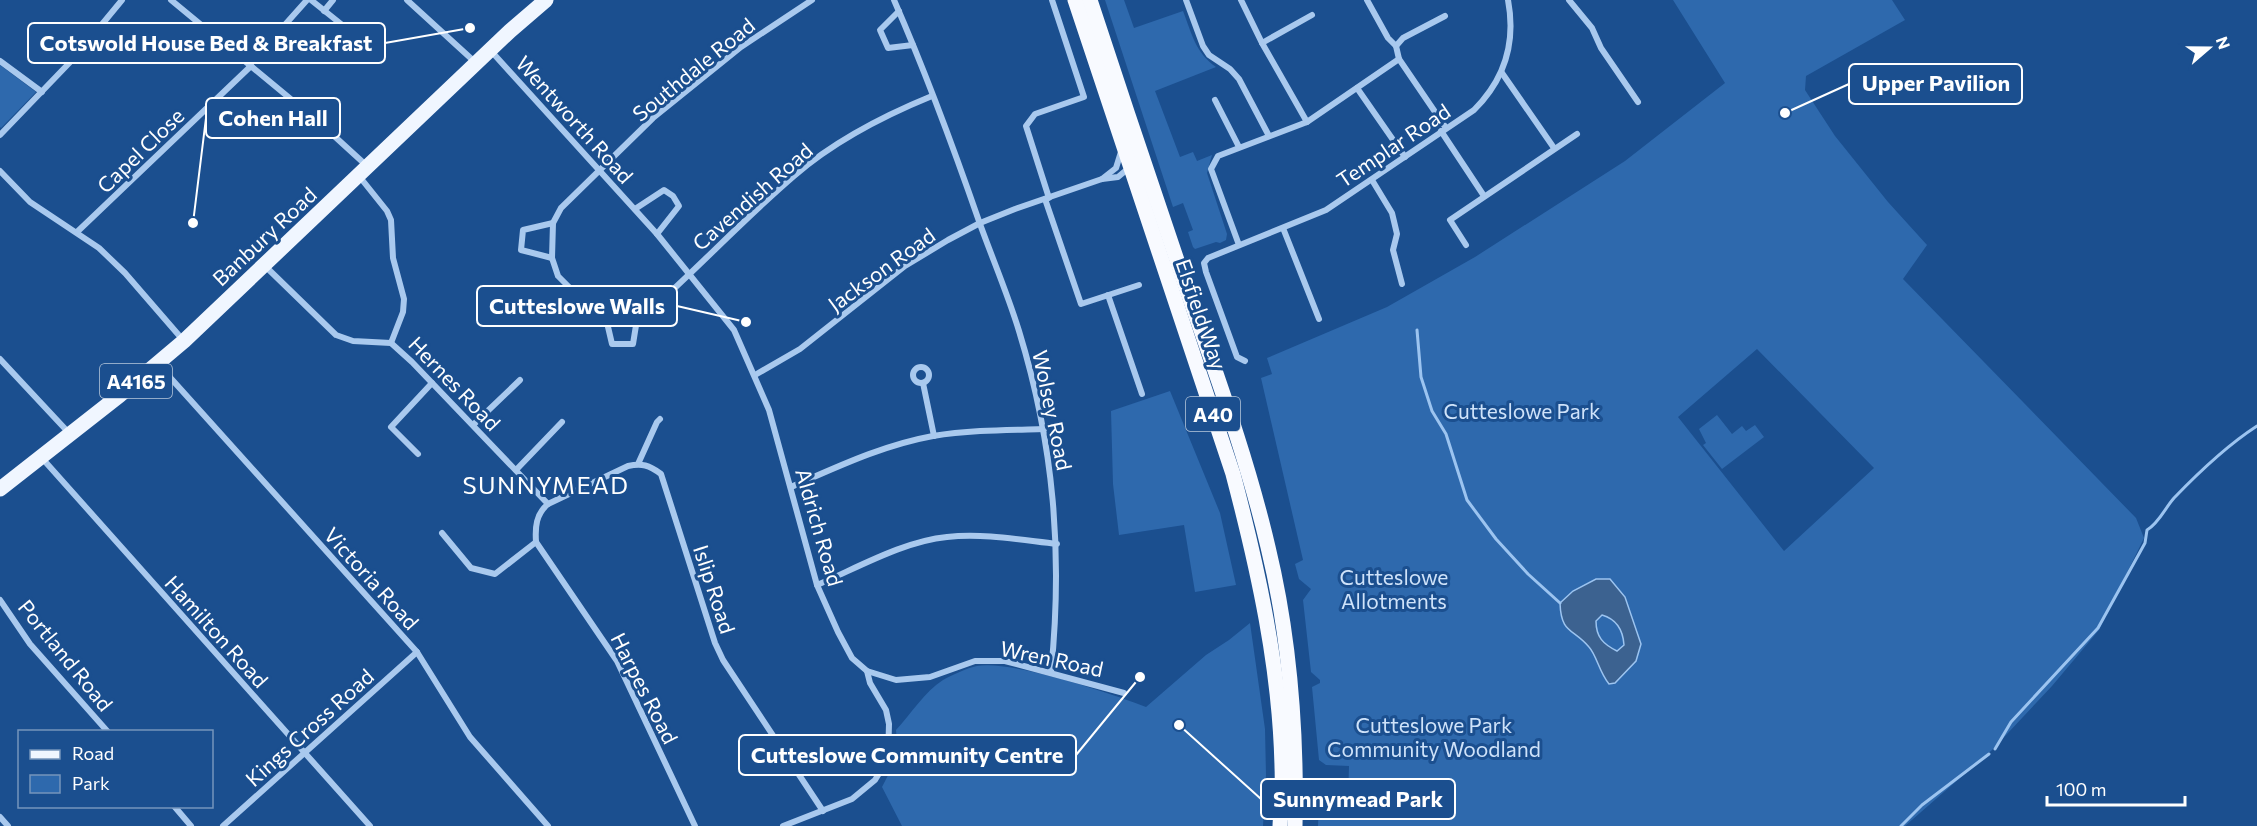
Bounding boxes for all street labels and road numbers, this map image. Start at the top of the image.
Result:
street label: Southdale Road [627,12,759,126]
street label: Wentworth Road [511,50,639,188]
street label: Templar Road [1332,98,1454,192]
street label: Capel Close [91,102,189,198]
street label: Cavendish Road [687,137,817,255]
street label: Banbury Road [207,181,321,291]
street label: Jackson Road [823,222,939,316]
street label: Elsfield Way [1171,255,1233,373]
street label: Hernes Road [404,331,506,435]
street label: Wolsey Road [1028,348,1078,472]
road number: A4165 [100,364,172,398]
road number: A40 [1186,397,1240,431]
street label: Aldrich Road [791,465,849,589]
street label: Victoria Road [320,522,424,634]
street label: Islip Road [689,542,741,636]
street label: Hamilton Road [160,570,274,692]
street label: Portland Road [14,594,118,716]
street label: Harpes Road [606,628,684,748]
street label: Wren Road [998,635,1106,681]
street label: Kings Cross Road [240,663,378,791]

